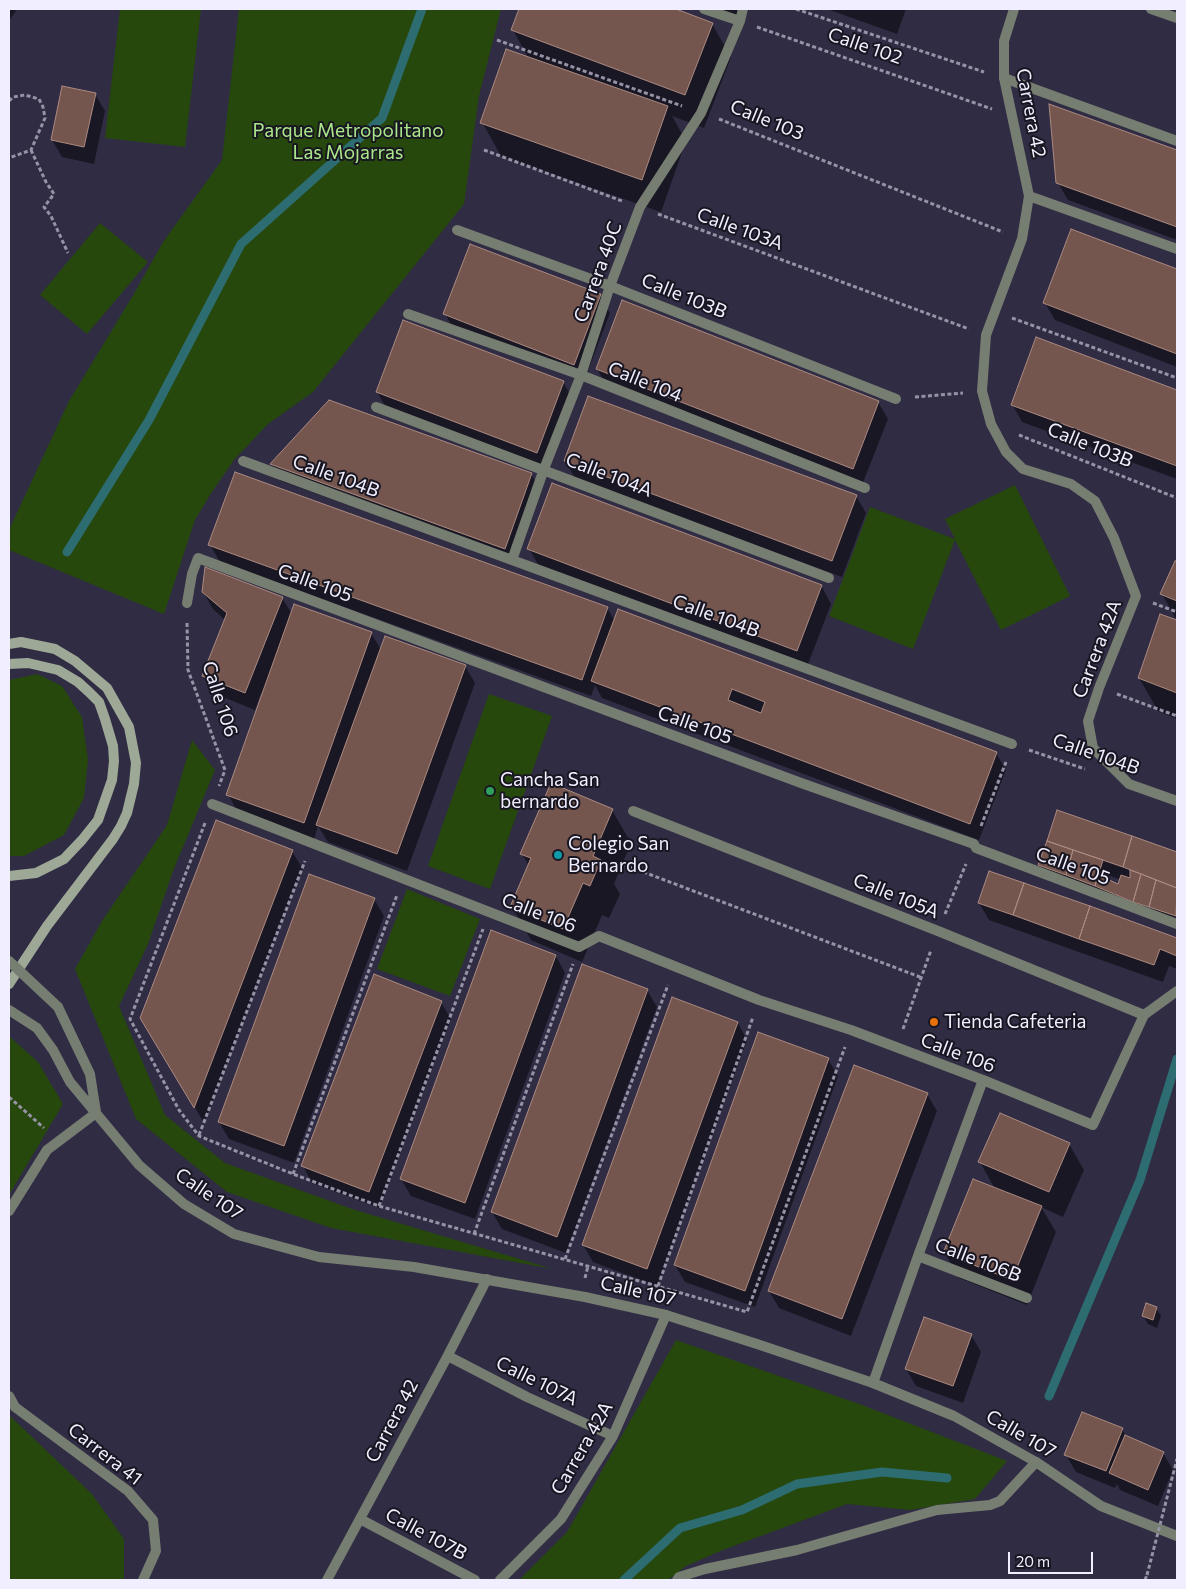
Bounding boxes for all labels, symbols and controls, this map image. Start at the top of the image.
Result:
street label: Calle 102 [825,23,905,69]
street label: Carrera 42 [1011,66,1051,160]
street label: Calle 103 [727,95,807,145]
park label: Parque Metropolitano Las Mojarras [252,120,444,164]
street label: Calle 103A [694,203,786,255]
street label: Carrera 40C [569,218,627,326]
street label: Calle 103B [638,269,730,323]
street label: Calle 104 [604,357,686,407]
street label: Calle 103B [1044,418,1136,472]
street label: Calle 104A [562,448,656,502]
street label: Calle 104B [290,450,382,502]
street label: Calle 105 [275,559,355,607]
street label: Calle 104B [670,590,762,642]
street label: Carrera 42A [1068,597,1126,701]
street label: Calle 106 [197,658,243,740]
street label: Calle 105 [655,701,735,749]
street label: Calle 104B [1050,728,1142,780]
place label: Cancha San bernardo [500,769,600,813]
marker: Cancha San bernardo [484,785,496,797]
place label: Colegio San Bernardo [568,833,669,877]
street label: Calle 105 [1033,842,1113,890]
marker: Colegio San Bernardo [552,849,564,861]
street label: Calle 105A [850,869,942,923]
street label: Calle 106 [498,888,580,938]
place label: Tienda Cafeteria [944,1011,1086,1033]
marker: Tienda Cafeteria [928,1016,940,1028]
street label: Calle 106 [917,1028,999,1078]
street label: Calle 107 [171,1163,247,1225]
street label: Calle 106B [932,1233,1024,1287]
street label: Calle 107 [598,1271,678,1311]
street label: Calle 107A [492,1351,582,1411]
street label: Carrera 42 [361,1376,423,1466]
street label: Carrera 42A [546,1397,618,1499]
street label: Calle 107 [982,1405,1060,1463]
street label: Carrera 41 [63,1418,147,1490]
street label: Calle 107B [381,1503,471,1565]
scale bar [1011,1542,1096,1574]
text: 20 m [1016,1552,1050,1570]

